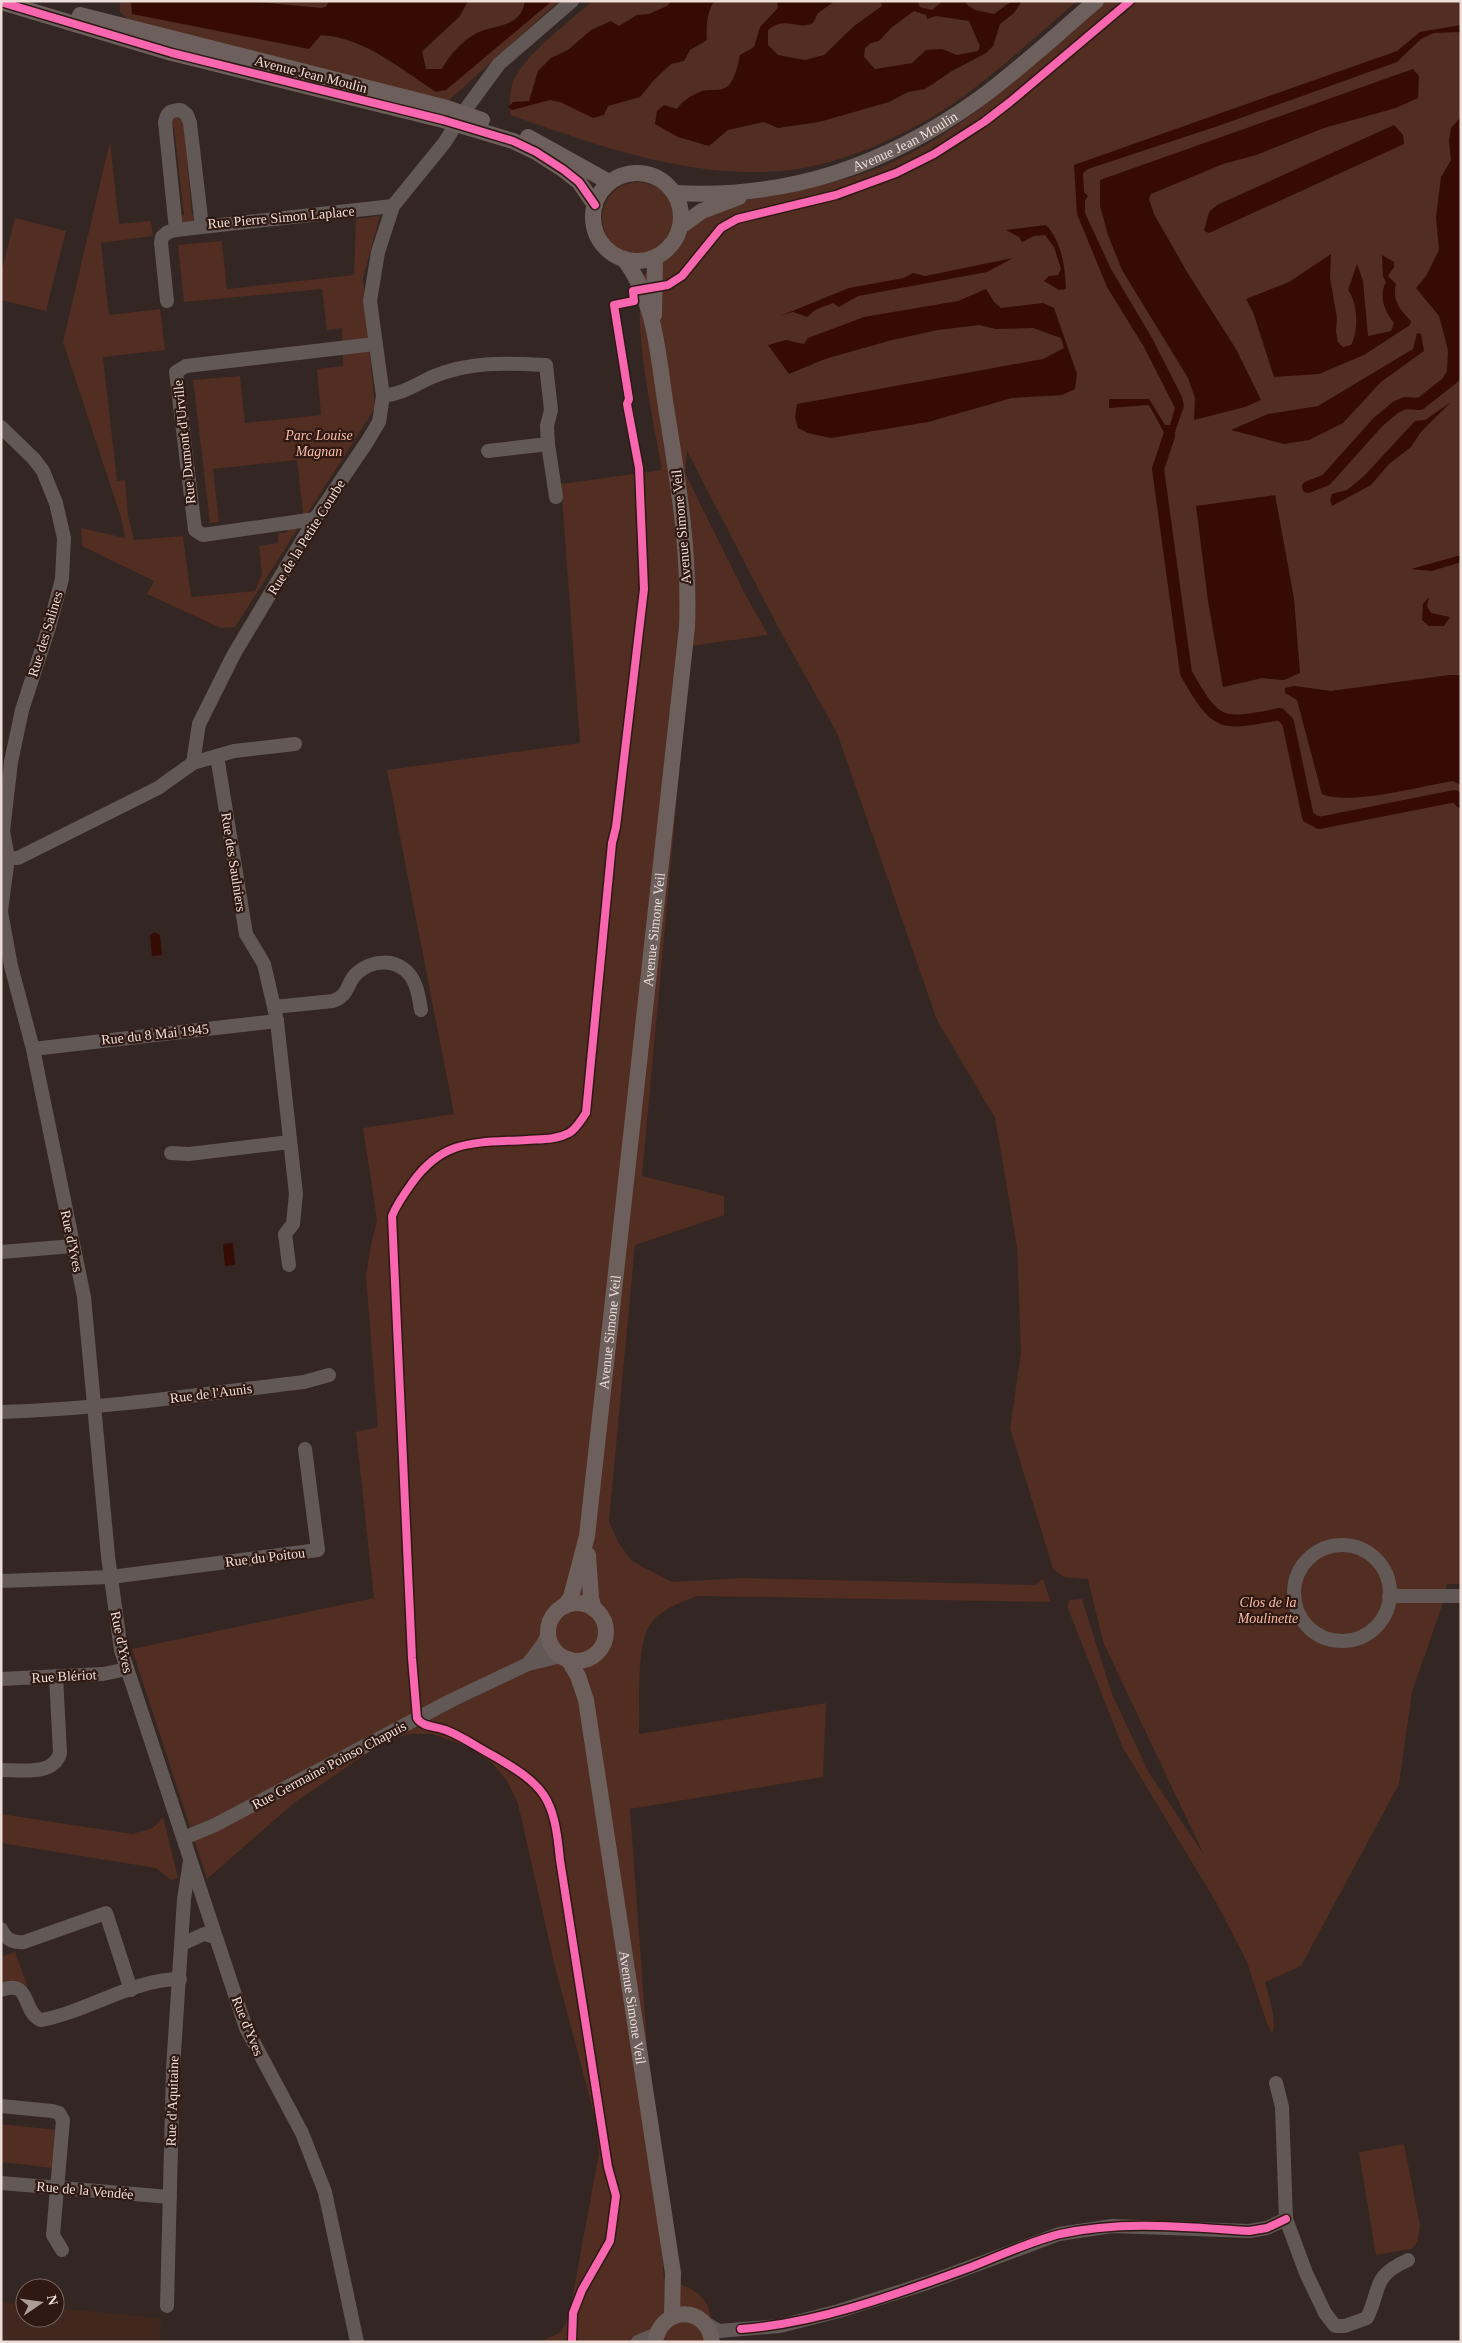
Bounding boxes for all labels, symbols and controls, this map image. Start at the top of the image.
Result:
street label: Avenue Jean Moulin [253,53,369,96]
street label: Avenue Jean Moulin [851,109,960,174]
street label: Rue Pierre Simon Laplace [207,204,355,231]
street label: Rue Dumont d'Urville [171,379,198,505]
park label: Parc Louise Magnan [284,428,353,459]
street label: Avenue Simone Veil [669,469,694,585]
street label: Rue de la Petite Courbe [265,477,348,598]
street label: Rue des Salines [25,590,66,679]
street label: Rue des Saulniers [218,811,249,913]
street label: Avenue Simone Veil [640,872,668,987]
street label: Rue du 8 Mai 1945 [101,1021,210,1048]
street label: Rue d'Yves [58,1209,85,1273]
street label: Avenue Simone Veil [596,1274,624,1390]
street label: Rue de l'Aunis [169,1381,253,1406]
street label: Rue du Poitou [224,1545,306,1570]
park label: Clos de la Moulinette [1237,1595,1298,1626]
street label: Rue d'Yves [108,1610,135,1674]
street label: Rue Blériot [31,1667,97,1686]
street label: Rue Germaine Poinso Chapuis [250,1718,409,1813]
street label: Avenue Simone Veil [616,1950,648,2065]
street label: Rue d'Yves [229,1994,266,2058]
street label: Rue d'Aquitaine [163,2055,182,2147]
street label: Rue de la Vendée [36,2179,134,2202]
north arrow [15,2278,65,2328]
text: N [44,2294,61,2307]

